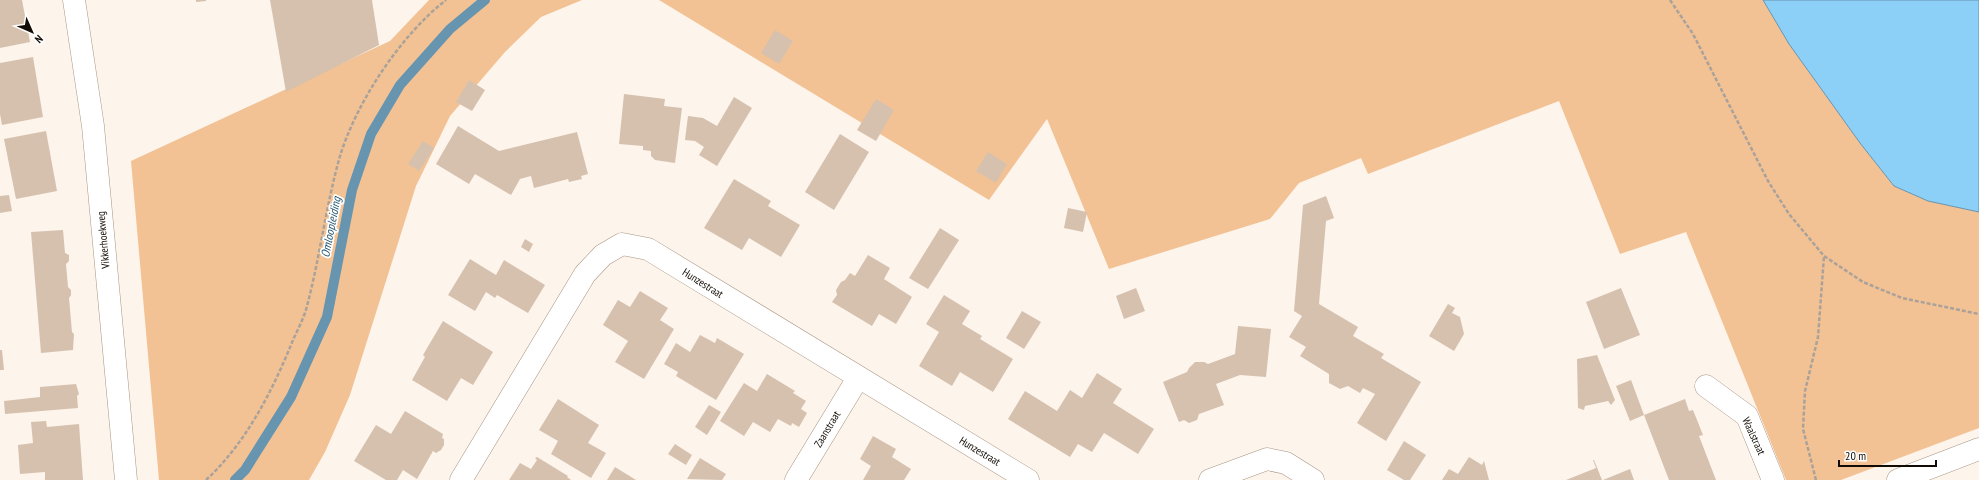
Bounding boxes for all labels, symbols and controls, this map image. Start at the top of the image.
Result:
north arrow [12,12,52,52]
text: N [32,32,46,46]
water label: Omloopleiding [317,195,344,258]
street label: Vikkerhoekweg [94,211,113,270]
street label: Hunzestraat [680,265,726,301]
street label: Zaanstraat [811,408,843,450]
street label: Waalstraat [1739,415,1769,457]
street label: Hunzestraat [957,433,1003,469]
scale bar [1839,442,1936,468]
text: 20 m [1845,448,1866,463]

